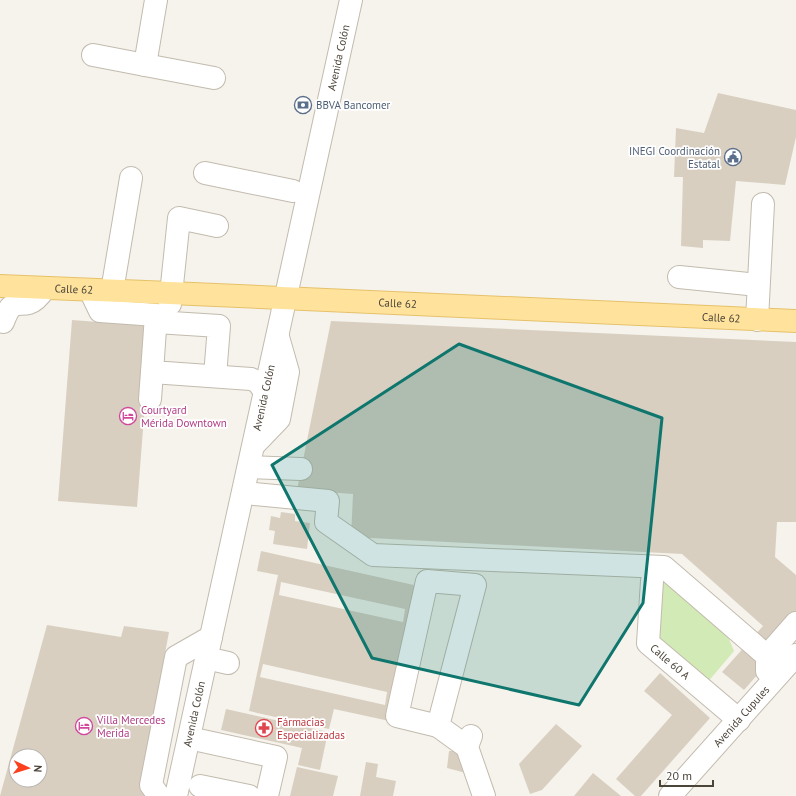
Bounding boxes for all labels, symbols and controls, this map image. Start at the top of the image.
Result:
street label: Avenida Colón [324,23,352,92]
bank icon: BBVA Bancomer [293,95,313,115]
place label: BBVA Bancomer [316,98,391,112]
place label: INEGI Coordinación Estatal [629,144,721,171]
public building icon: INEGI Coordinación Estatal [723,147,743,167]
street label: Calle 62 [54,281,93,297]
street label: Calle 62 [378,295,417,311]
street label: Calle 62 [702,310,741,326]
street label: Avenida Colón [250,363,278,432]
place label: Courtyard Mérida Downtown [141,403,227,430]
hotel icon: Courtyard Mérida Downtown [118,406,138,426]
street label: Calle 60 A [647,641,693,683]
street label: Avenida Colón [180,680,208,748]
street label: Avenida Cupules [710,682,773,750]
place label: Villa Mercedes Merida [96,713,166,740]
place label: Fármacias Especializadas [277,715,345,742]
hotel icon: Villa Mercedes Merida [74,716,94,736]
pharmacy icon: Fármacias Especializadas [254,718,274,738]
north arrow [8,748,48,788]
scale bar [660,762,713,788]
text: N [31,765,45,773]
text: 20 m [666,768,692,783]

